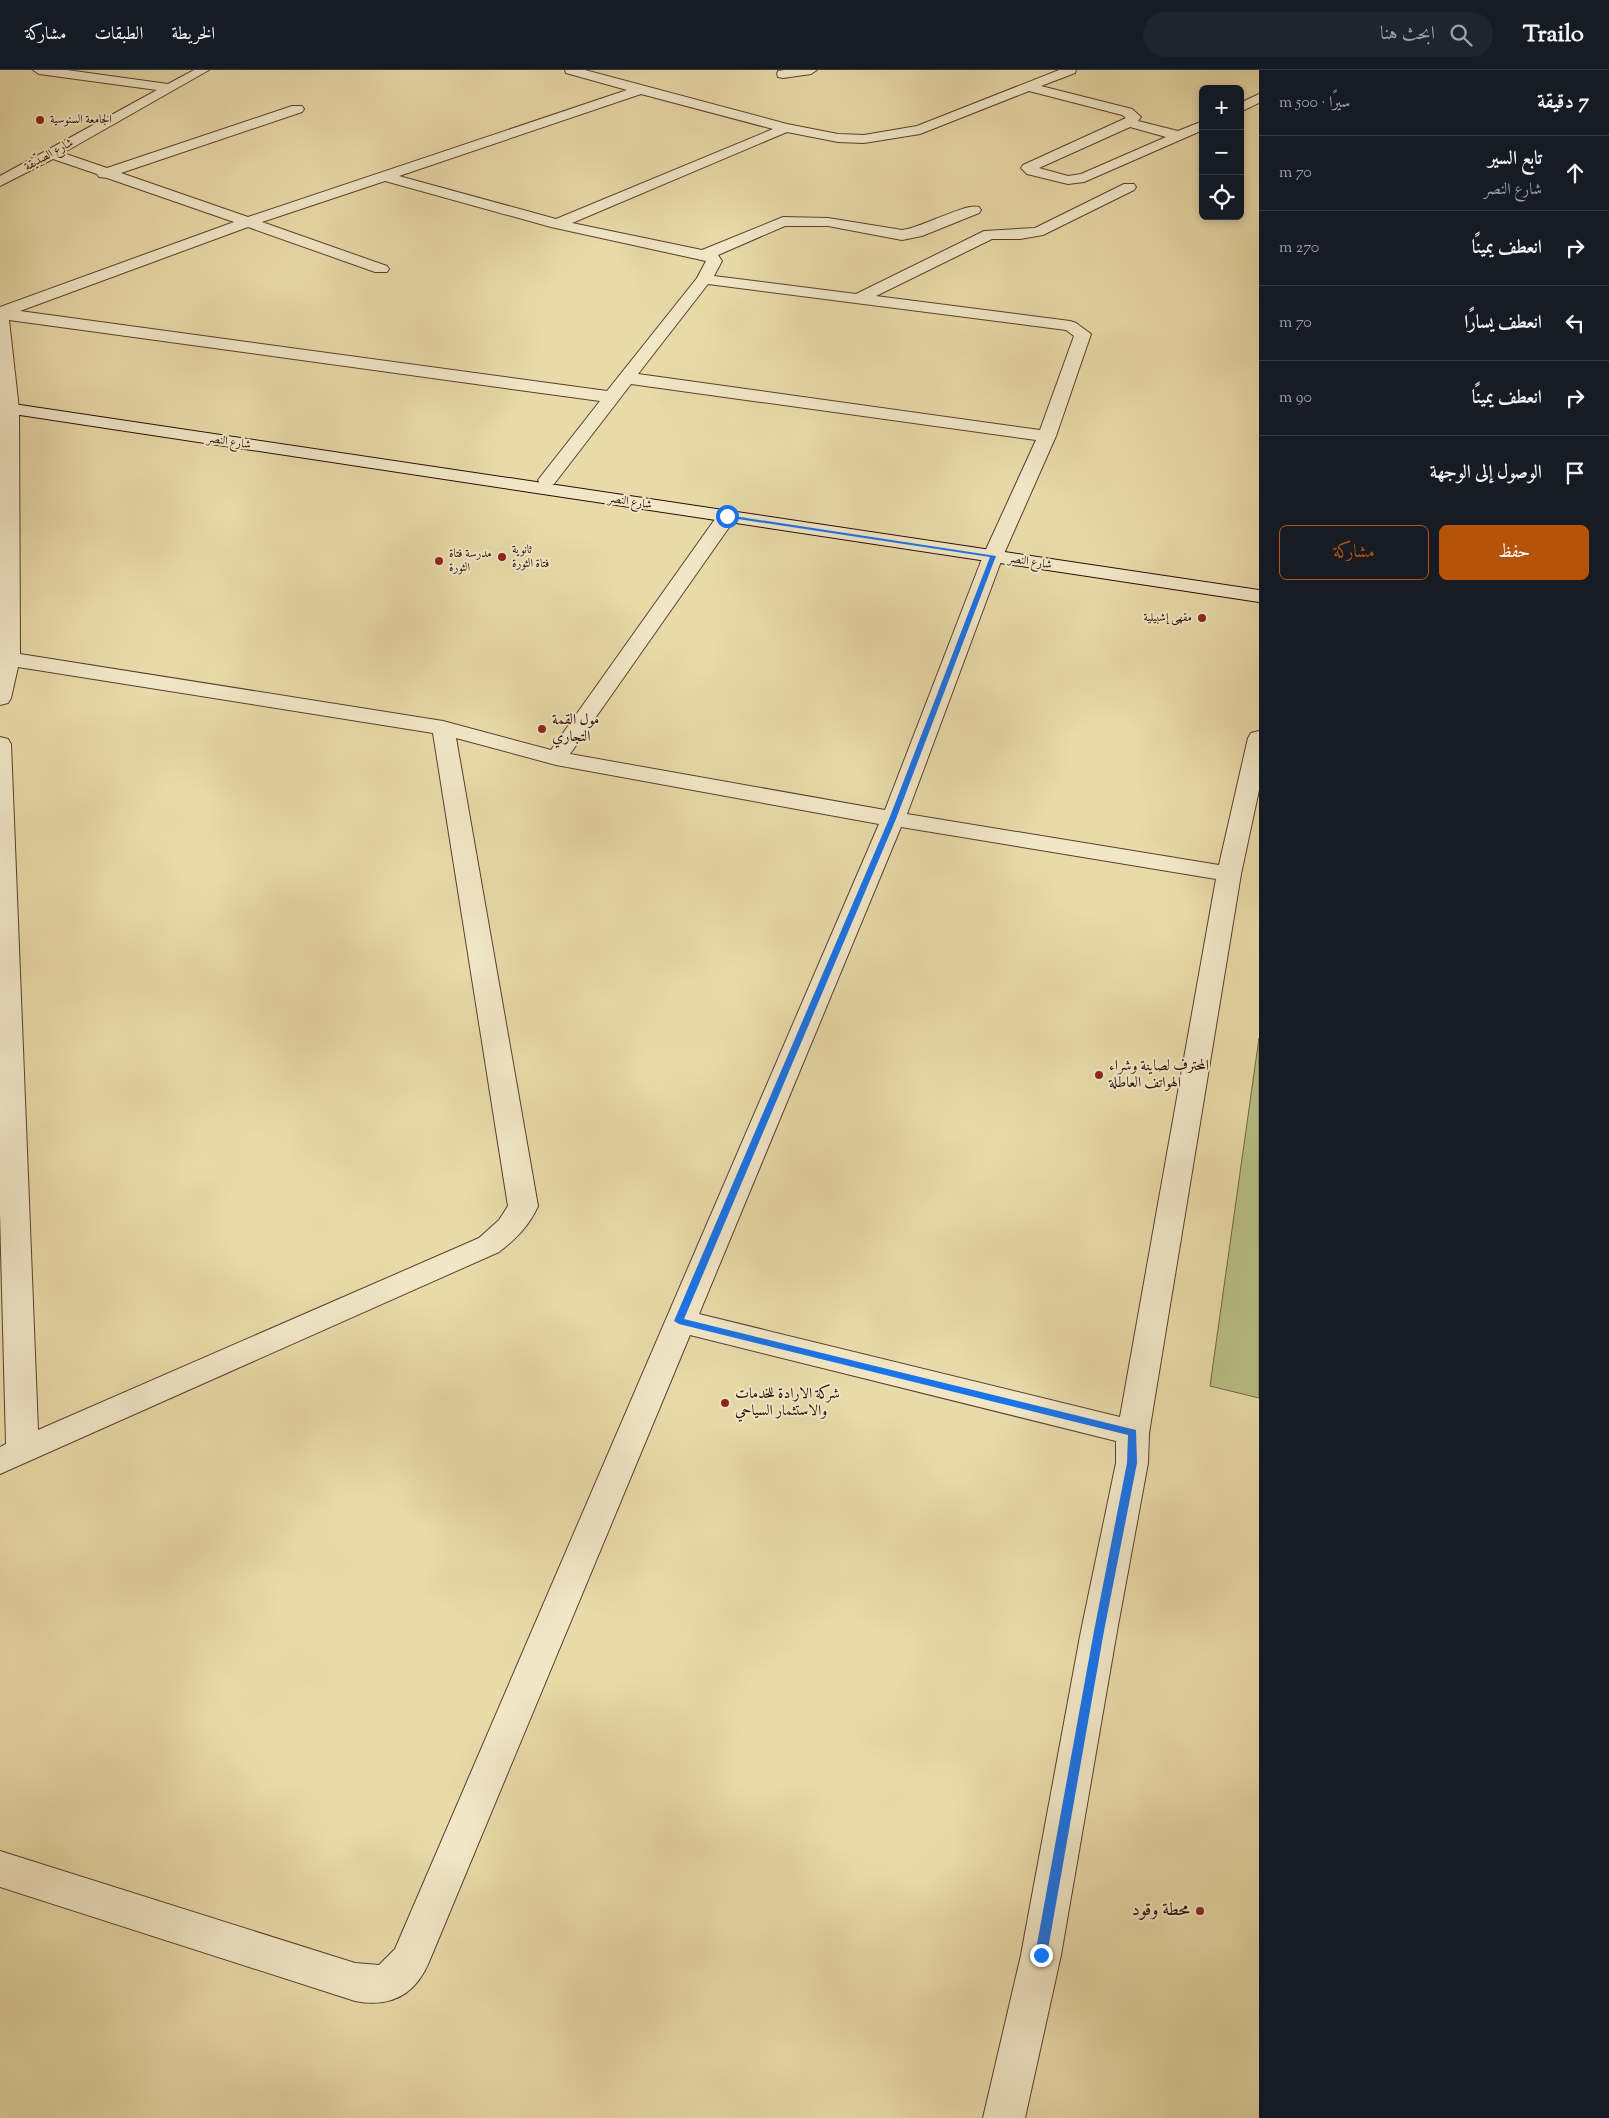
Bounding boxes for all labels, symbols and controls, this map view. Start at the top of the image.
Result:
search box [1143,12,1493,57]
text: Trailo [1523,18,1584,52]
text: ابحث هنا [1380,21,1435,48]
icon: search [1447,21,1475,49]
text: مشاركة [25,22,66,48]
text: الطبقات [94,22,143,48]
text: الخريطة [171,22,215,48]
map controls [1199,85,1244,220]
button: + [1199,85,1244,130]
text: 7 دقيقة [1537,88,1589,118]
text: سيرًا · 500 m [1279,92,1350,115]
place label: الجامعة السنوسية [50,111,112,129]
marker: الجامعة السنوسية [34,114,46,126]
button: − [1199,130,1244,175]
street label: شارع الصدّيقة [21,134,78,177]
text: تابع السير [1488,146,1542,173]
icon: ahead [1561,159,1589,187]
text: 70 m [1279,162,1312,185]
button: locate [1199,175,1244,220]
text: شارع النصر [1484,179,1542,202]
icon: right [1561,234,1589,262]
text: انعطف يمينًا [1472,235,1542,262]
text: 270 m [1279,237,1319,260]
icon: left [1561,309,1589,337]
text: انعطف يسارًا [1464,310,1542,337]
text: 70 m [1279,312,1312,335]
icon: right [1561,384,1589,412]
text: انعطف يمينًا [1472,385,1542,412]
text: 90 m [1279,387,1312,410]
street label: شارع النصر [204,429,252,455]
icon: arrive [1561,459,1589,487]
text: الوصول إلى الوجهة [1430,460,1542,487]
street label: شارع النصر [605,489,653,515]
route start [716,505,739,528]
button: مشاركة [1279,525,1429,580]
button: حفظ [1439,525,1589,580]
place label: ثانوية فتاة الثورة [512,541,549,573]
place label: مدرسة فتاة الثورة [449,545,492,577]
street label: شارع النصر [1005,549,1053,575]
marker: ثانوية فتاة الثورة [496,551,508,563]
marker: مدرسة فتاة الثورة [433,555,445,567]
place label: مقهى إشبيلية [1143,609,1192,627]
marker: مقهى إشبيلية [1196,612,1208,624]
place label: مول القمة التجاري [552,710,599,748]
marker: مول القمة التجاري [536,723,548,735]
place label: المحترف لصاينة وشراء الهواتف العاطلة [1108,1056,1209,1094]
marker: المحترف لصاينة وشراء الهواتف العاطلة [1093,1069,1105,1081]
place label: شركة الارادة للخدمات والاستثمار السياحي [735,1384,840,1422]
marker: شركة الارادة للخدمات والاستثمار السياحي [719,1397,731,1409]
place label: محطة وقود [1132,1898,1190,1924]
marker: محطة وقود [1194,1905,1206,1917]
route end [1030,1944,1053,1967]

